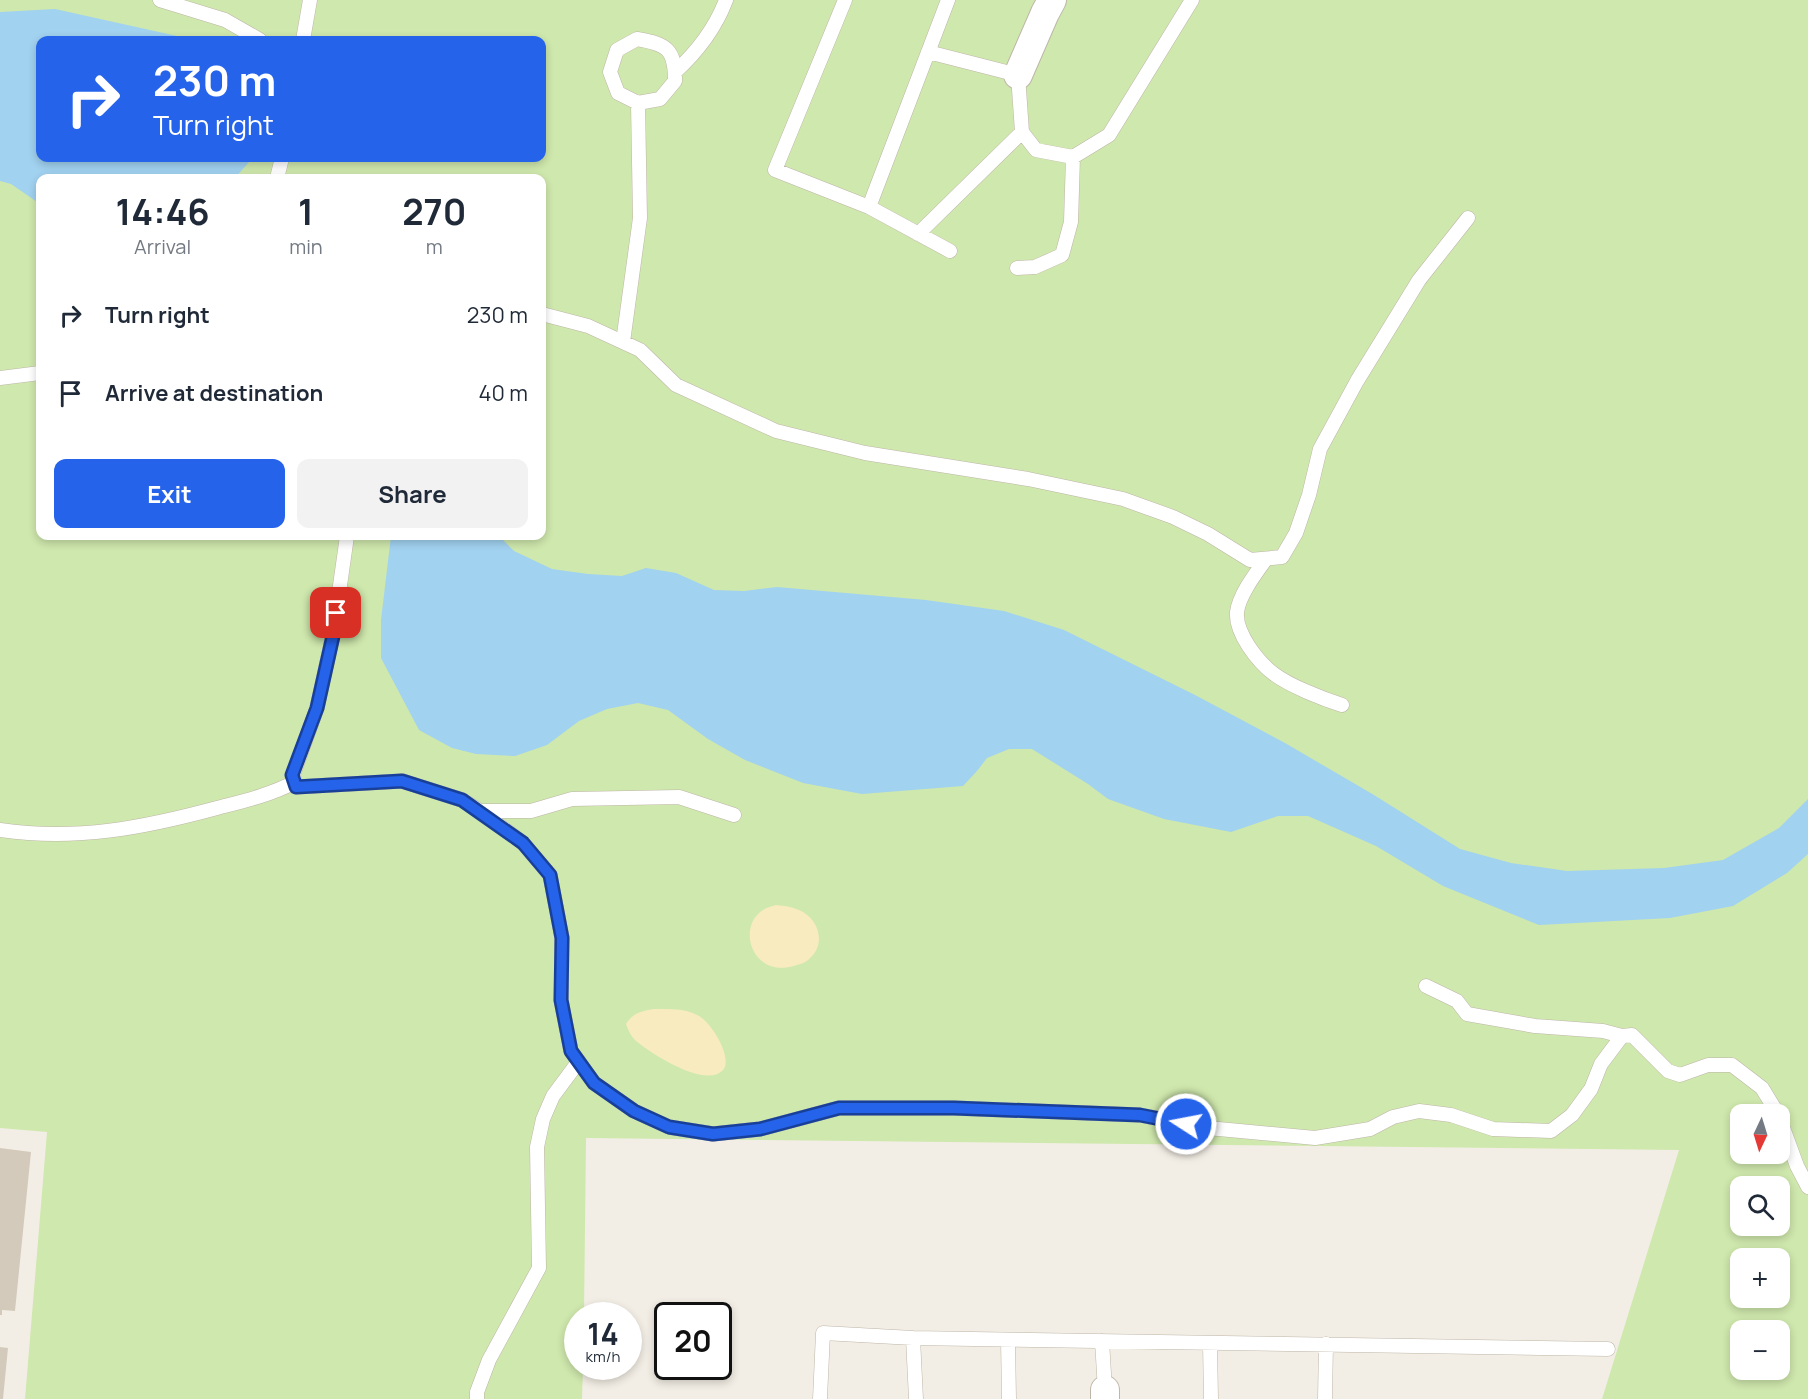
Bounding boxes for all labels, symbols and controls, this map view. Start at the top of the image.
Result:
text: 230 m [153,51,276,109]
icon: right [54,60,132,138]
text: Turn right [153,106,274,143]
text: 14:46 [115,187,210,236]
text: 1 [298,187,314,236]
text: 270 [402,187,467,236]
text: Arrival [134,233,191,260]
text: min [289,233,323,260]
text: m [426,233,443,260]
icon: right [54,299,87,332]
text: Turn right [105,300,210,330]
text: 230 m [467,300,528,330]
icon: arrive [54,377,87,410]
text: Arrive at destination [105,378,323,408]
text: 40 m [479,378,528,408]
button: Exit [54,459,285,528]
button: Share [297,459,528,528]
pin [310,587,361,638]
icon: arrive [319,596,352,629]
position arrow [1154,1092,1218,1156]
north arrow [1730,1104,1790,1164]
map controls [1730,1104,1790,1380]
button: search [1730,1176,1790,1236]
button: + [1730,1248,1790,1308]
speed limit sign: 20 [654,1302,732,1380]
text: 14 [587,1313,619,1354]
button: − [1730,1320,1790,1380]
text: km/h [586,1346,620,1367]

